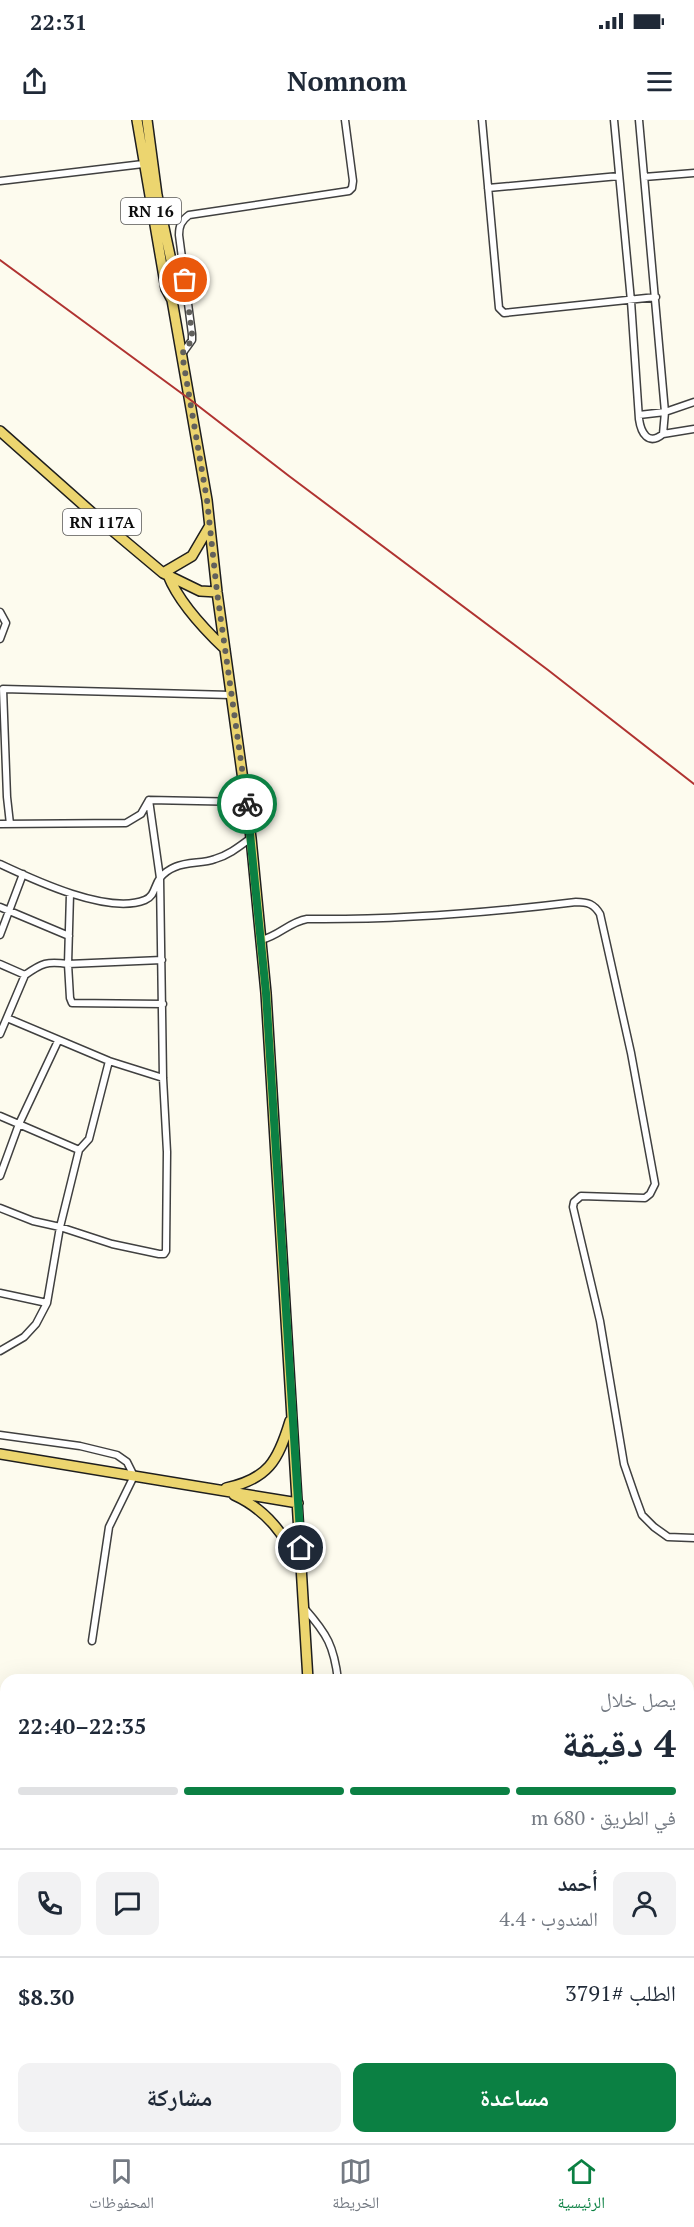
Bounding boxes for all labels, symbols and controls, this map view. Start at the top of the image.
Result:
text: 22:31 [30,7,87,36]
text: Nomnom [287,63,407,99]
icon: share [18,65,51,98]
icon: menu [643,65,676,98]
road number: RN 16 [121,198,181,224]
pin [159,254,210,305]
icon: bag [168,263,201,296]
road number: RN 117A [63,509,141,535]
courier [217,774,277,834]
icon: bike [231,788,264,821]
pin [275,1522,326,1573]
icon: home [284,1531,317,1564]
text: يصل خلال [600,1686,676,1713]
text: 22:35–22:40 [18,1711,146,1740]
text: 4 دقيقة [562,1716,676,1768]
text: في الطريق · 680 m [531,1804,676,1831]
text: أحمد [558,1868,598,1897]
button: phone [18,1872,81,1935]
button: chat [96,1872,159,1935]
button: person [613,1872,676,1935]
text: المندوب · 4.4 [499,1905,598,1932]
text: الطلب #3791 [565,1978,676,2007]
text: $8.30 [18,1982,74,2011]
button: مشاركة [18,2063,341,2132]
button: مساعدة [353,2063,676,2132]
tab: المحفوظات [89,2155,154,2218]
tab: الخريطة [332,2155,379,2218]
tab: الرئيسية [558,2155,605,2218]

